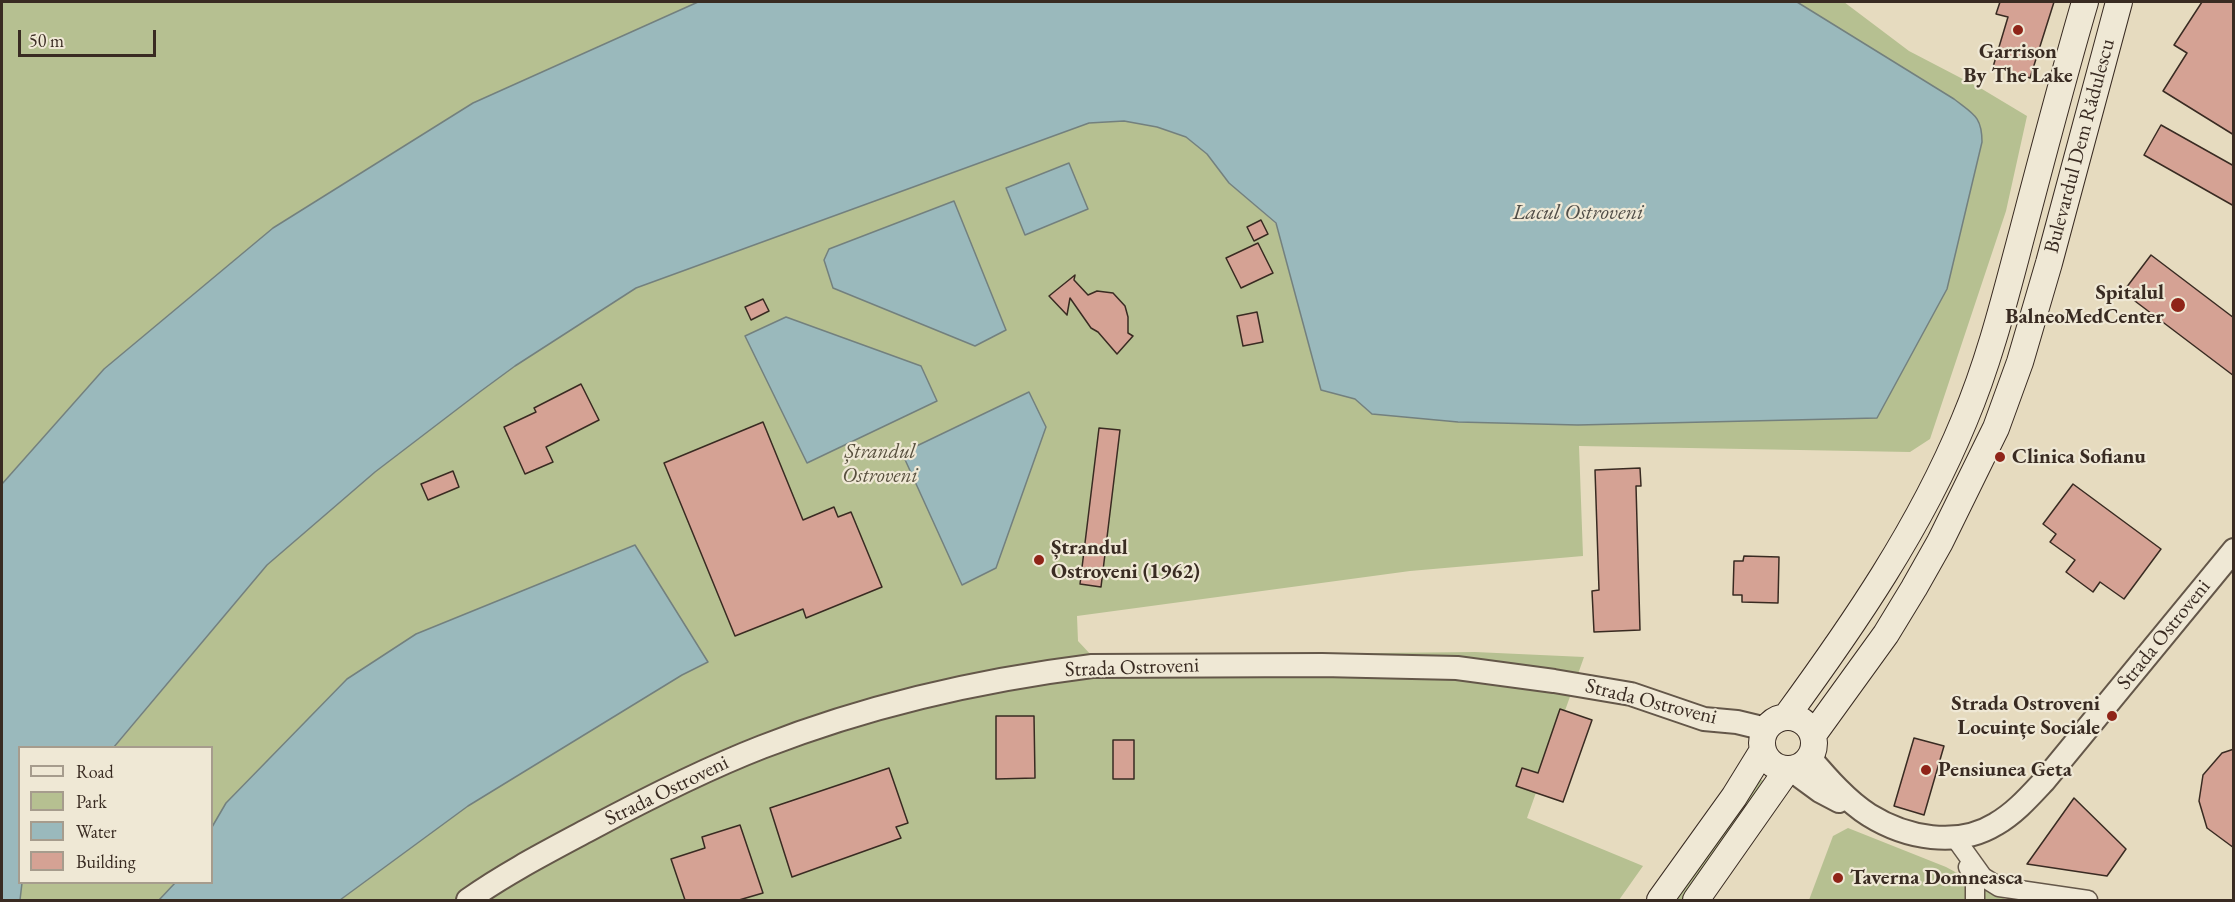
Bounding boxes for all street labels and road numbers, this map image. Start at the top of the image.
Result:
street label: Bulevardul Dem Rădulescu [2039,36,2121,256]
street label: Strada Ostroveni [2112,575,2216,695]
street label: Strada Ostroveni [1064,653,1200,683]
street label: Strada Ostroveni [1583,673,1719,731]
street label: Strada Ostroveni [601,750,733,832]

